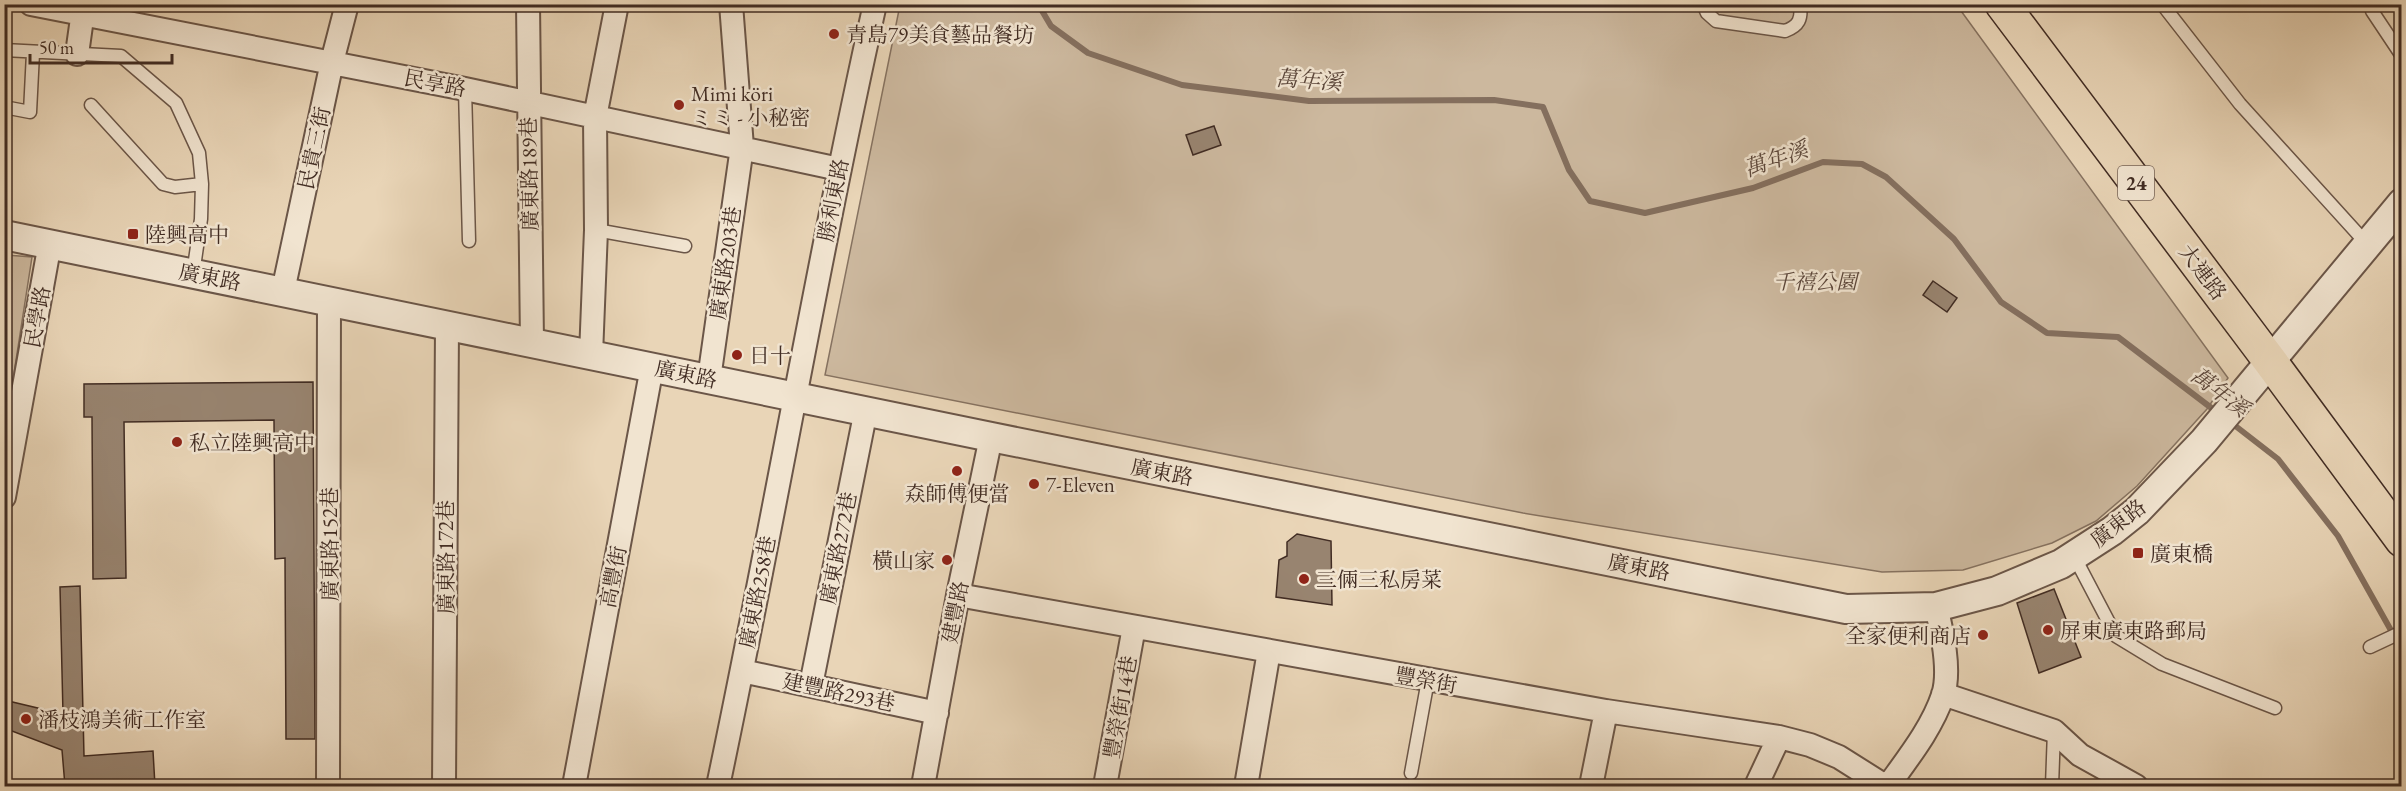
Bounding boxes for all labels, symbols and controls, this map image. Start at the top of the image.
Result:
place label: 青島79美食藝品餐坊 [846,21,1034,48]
scale bar [30,27,172,65]
marker: 青島79美食藝品餐坊 [827,27,841,41]
text: 50 m [39,36,74,59]
water label: 萬年溪 [1275,63,1345,97]
street label: 民享路 [402,64,468,102]
place label: Mimi köri ミミ - 小秘密 [691,80,810,131]
marker: Mimi köri ミミ - 小秘密 [672,98,686,112]
street label: 民貴三街 [292,104,336,192]
street label: 廣東路189巷 [515,117,543,231]
water label: 萬年溪 [1740,134,1814,183]
street label: 勝利東路 [812,156,854,244]
road number: 24 [2118,166,2154,200]
street label: 廣東路203巷 [704,205,746,321]
place label: 陸興高中 [145,221,229,248]
marker: 陸興高中 [126,227,140,241]
street label: 大連路 [2173,239,2233,305]
street label: 廣東路 [177,258,243,296]
park label: 千禧公園 [1773,268,1860,295]
street label: 民學路 [18,284,56,350]
place label: 日十 [749,342,791,369]
marker: 日十 [730,348,744,362]
street label: 廣東路 [652,354,720,394]
water label: 萬年溪 [2185,361,2257,425]
place label: 私立陸興高中 [189,429,315,456]
marker: 私立陸興高中 [170,435,184,449]
street label: 廣東路 [1129,453,1195,491]
marker: 𡘙師傅便當 [950,464,964,478]
place label: 7-Eleven [1046,471,1115,498]
marker: 7-Eleven [1027,477,1041,491]
place label: 𡘙師傅便當 [905,480,1010,507]
street label: 廣東路152巷 [316,487,343,601]
street label: 廣東路272巷 [814,489,862,607]
street label: 廣東路 [2085,493,2151,553]
street label: 廣東路172巷 [432,500,459,614]
street label: 廣東路258巷 [733,533,781,651]
place label: 廣東橋 [2150,540,2213,567]
street label: 高豐街 [594,544,632,610]
marker: 廣東橋 [2131,546,2145,560]
place label: 橫山家 [872,547,935,574]
street label: 廣東路 [1606,548,1672,586]
marker: 橫山家 [940,553,954,567]
place label: 三倆三私房菜 [1316,566,1442,593]
marker: 三倆三私房菜 [1297,572,1311,586]
street label: 建豐路 [936,579,974,645]
place label: 屏東廣東路郵局 [2060,617,2207,644]
place label: 全家便利商店 [1845,622,1971,649]
marker: 屏東廣東路郵局 [2041,623,2055,637]
marker: 全家便利商店 [1976,628,1990,642]
street label: 豐榮街14巷 [1098,653,1142,761]
street label: 豐榮街 [1393,661,1459,699]
street label: 建豐路293巷 [780,667,898,717]
place label: 潘枝鴻美術工作室 [38,706,206,733]
marker: 潘枝鴻美術工作室 [19,712,33,726]

